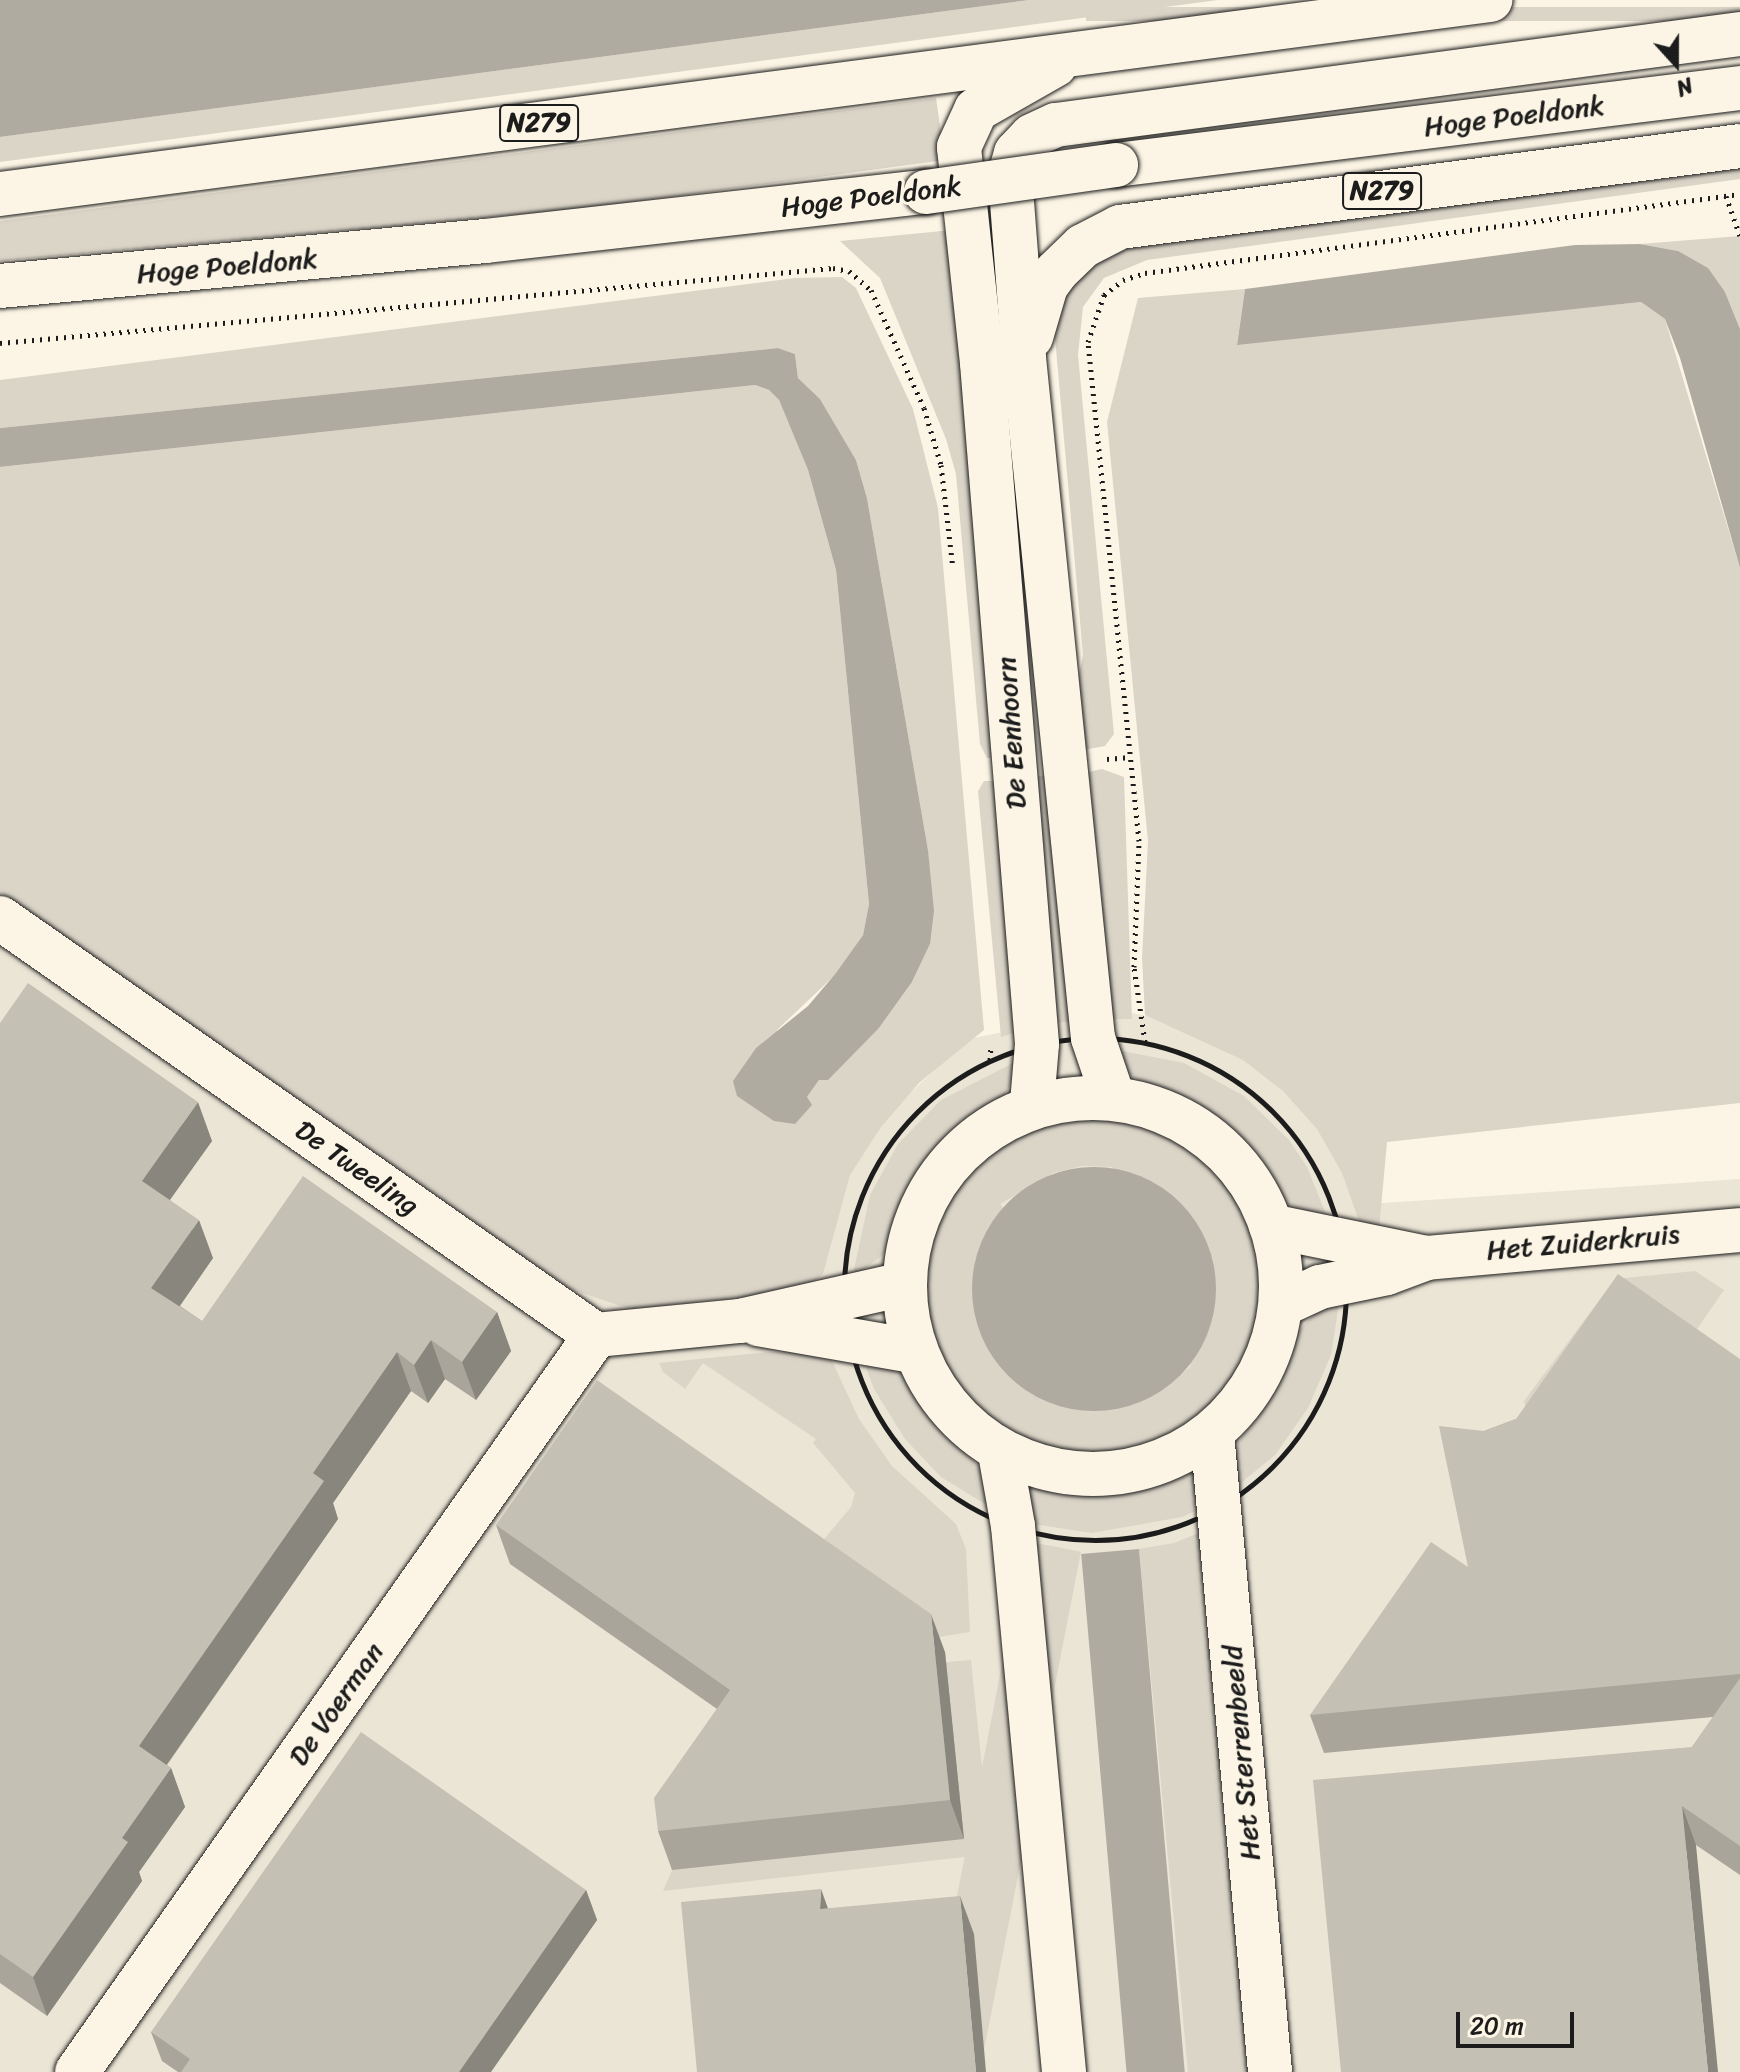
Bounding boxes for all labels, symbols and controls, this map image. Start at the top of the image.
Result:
north arrow [1636,24,1716,104]
text: N [1671,66,1699,108]
street label: Hoge Poeldonk [1422,88,1606,144]
road number: N279 [499,101,579,145]
street label: Hoge Poeldonk [779,169,963,225]
road number: N279 [1342,169,1422,213]
street label: Hoge Poeldonk [135,241,319,291]
street label: De Eenhoorn [989,656,1033,810]
street label: De Tweeling [288,1113,426,1223]
street label: Het Zuiderkruis [1485,1217,1681,1267]
street label: De Voerman [281,1636,391,1772]
street label: Het Sterrenbeeld [1215,1644,1267,1862]
scale bar [1460,1996,1578,2046]
text: 20 m [1470,2005,1524,2047]

